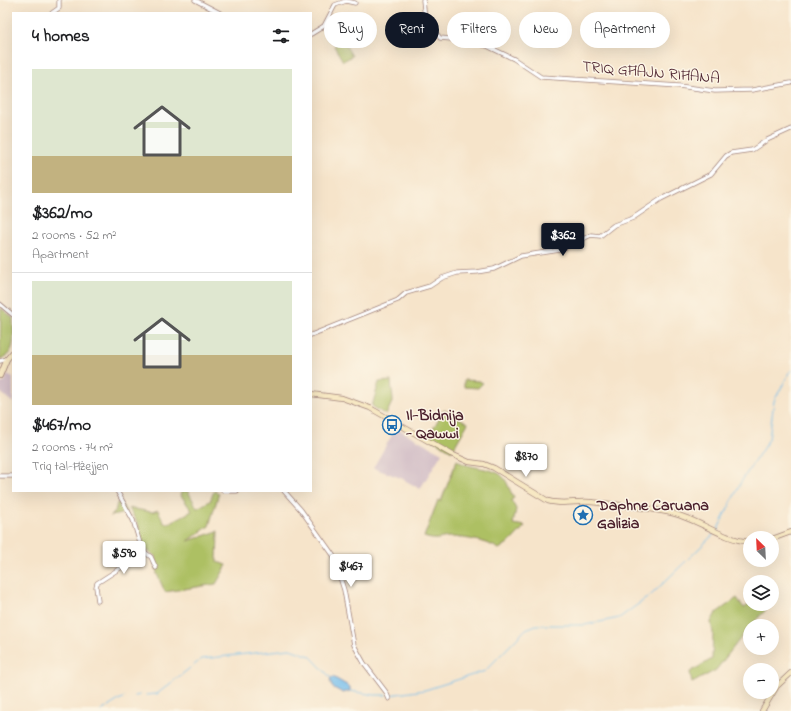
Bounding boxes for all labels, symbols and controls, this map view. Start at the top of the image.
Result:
chip: Buy [324,12,377,48]
chip: Rent [385,12,439,48]
chip: Filters [447,12,511,48]
chip: New [519,12,572,48]
chip: Apartment [580,12,670,48]
text: 4 homes [32,24,90,49]
icon: filters [270,25,292,47]
street label: TRIQ GĦAJN RIĦANA [581,55,721,91]
icon: home [126,95,198,167]
text: $362/mo [32,201,93,226]
pin: $362 [539,223,587,257]
text: 2 rooms · 52 m² [32,226,116,245]
text: $362 [550,226,576,245]
text: Apartment [32,245,89,264]
icon: home [126,307,198,379]
place label: Il-Bidnija - Qawwi [405,404,464,446]
text: $467/mo [32,413,91,438]
bus stop icon: Il-Bidnija - Qawwi [381,414,403,436]
text: 2 rooms · 74 m² [32,438,113,457]
pin: $870 [502,444,550,478]
text: $870 [514,447,538,466]
text: Triq tal-Ħżejjen [32,457,108,476]
place label: Daphne Caruana Galizia [596,494,709,536]
place icon: Daphne Caruana Galizia [572,504,594,526]
north arrow [743,531,779,567]
map controls [743,531,779,699]
pin: $590 [100,541,148,575]
text: $590 [112,544,136,563]
pin: $467 [327,554,375,588]
text: $467 [339,557,363,576]
button: layers [743,575,779,611]
button: + [743,619,779,655]
button: − [743,663,779,699]

